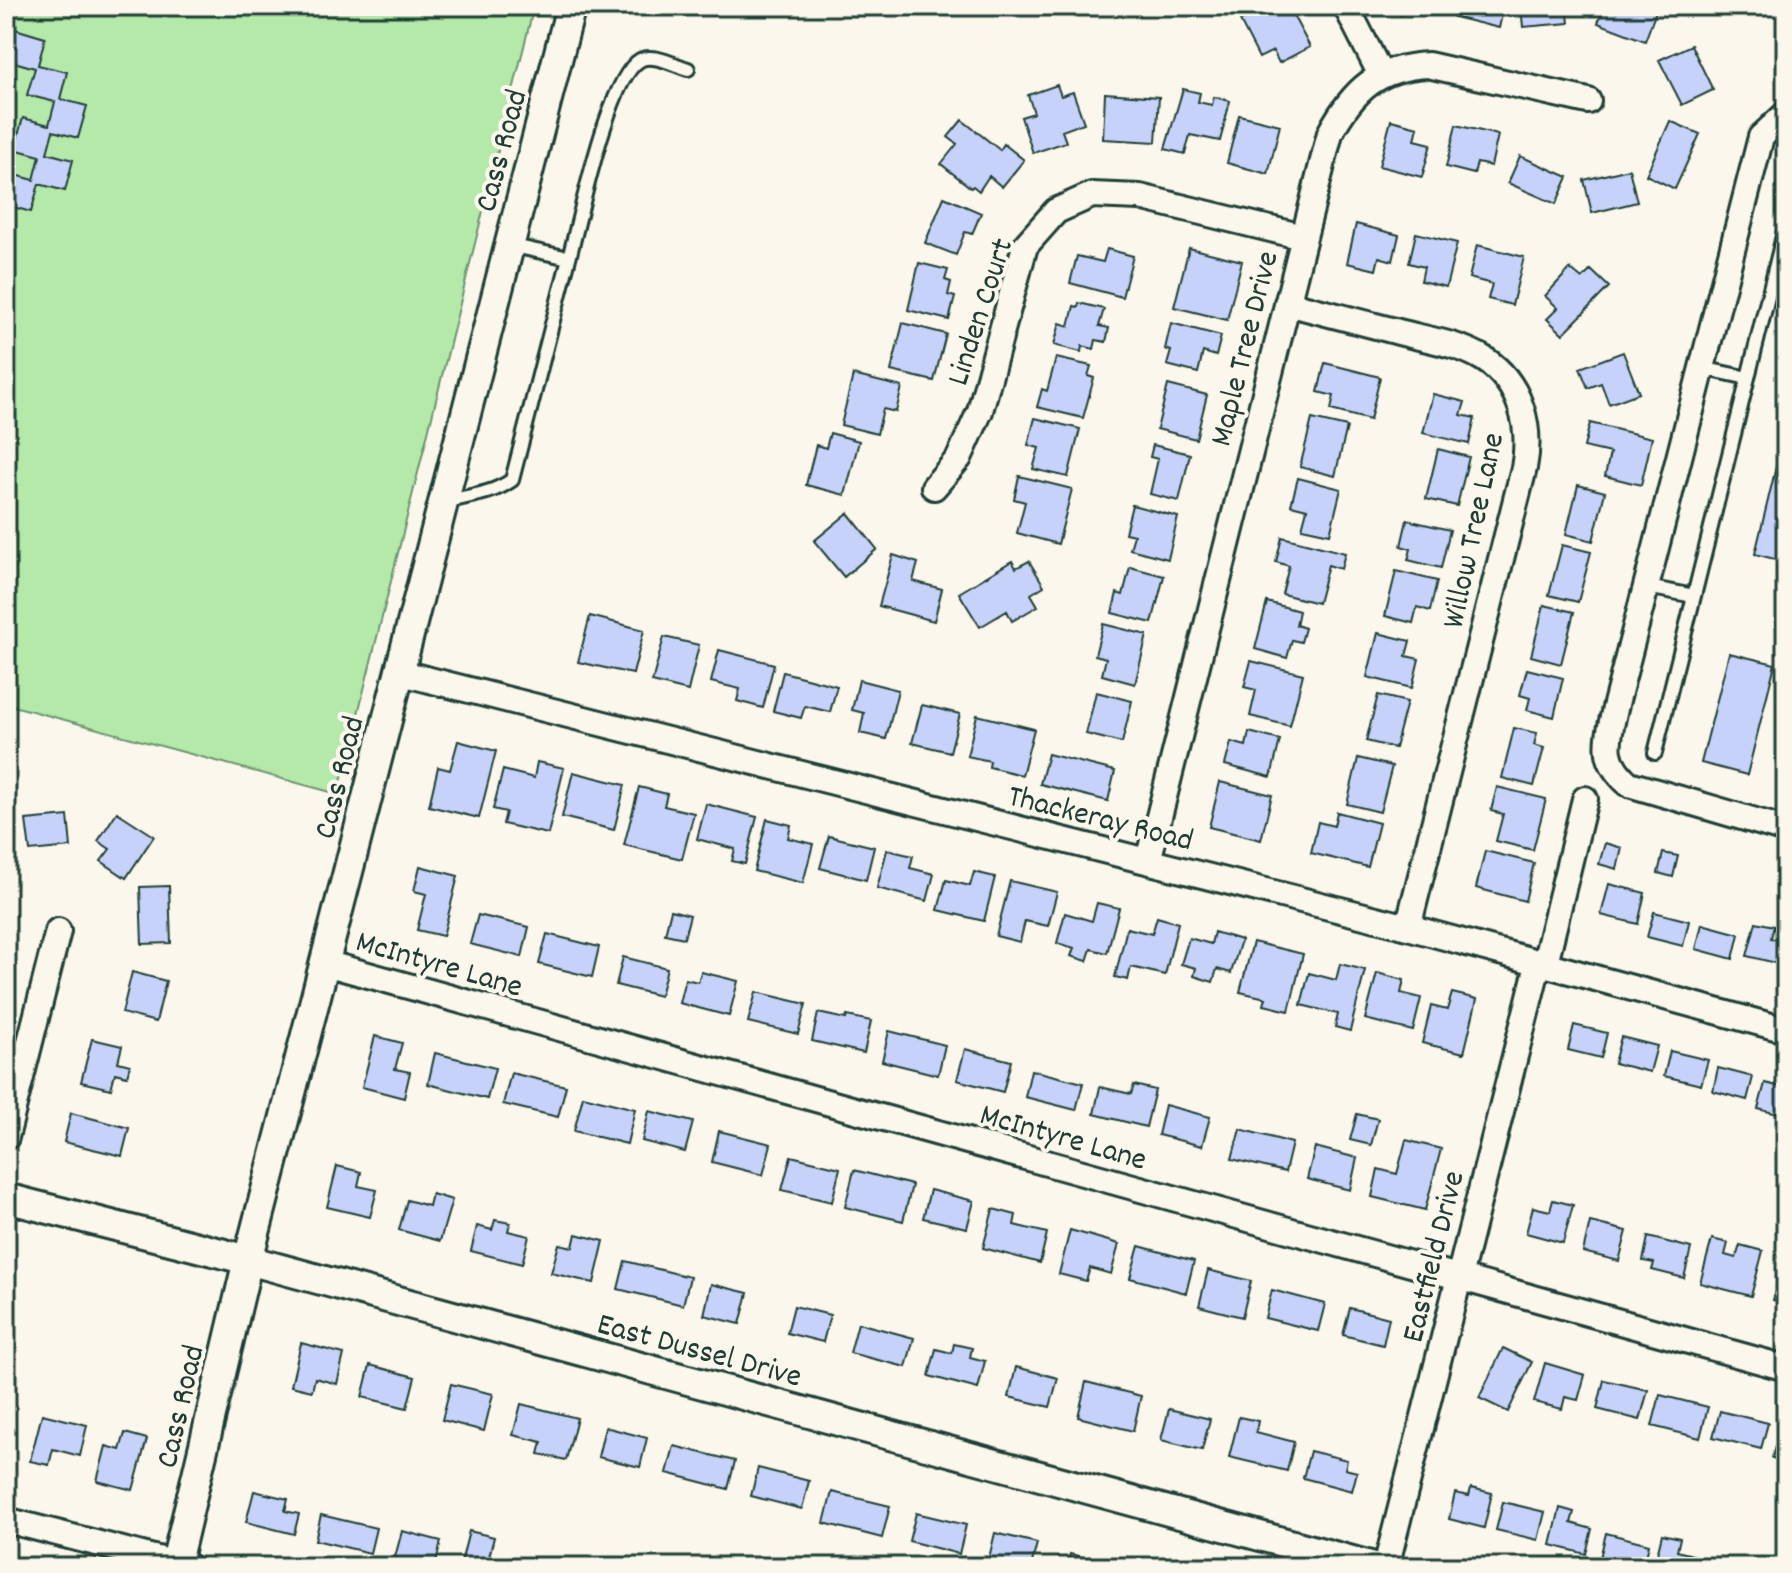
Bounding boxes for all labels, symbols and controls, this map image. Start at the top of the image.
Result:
street label: Cass Road [465,85,542,218]
street label: Linden Court [937,233,1028,392]
street label: Maple Tree Drive [1200,247,1293,452]
street label: Willow Tree Lane [1433,429,1519,633]
street label: Cass Road [304,712,379,844]
street label: Thackeray Road [1002,776,1197,866]
street label: McIntyre Lane [350,921,527,1013]
street label: McIntyre Lane [974,1094,1151,1186]
street label: Eastfield Drive [1392,1167,1479,1348]
street label: East Dussel Drive [591,1303,806,1402]
street label: Cass Road [146,1341,219,1473]

